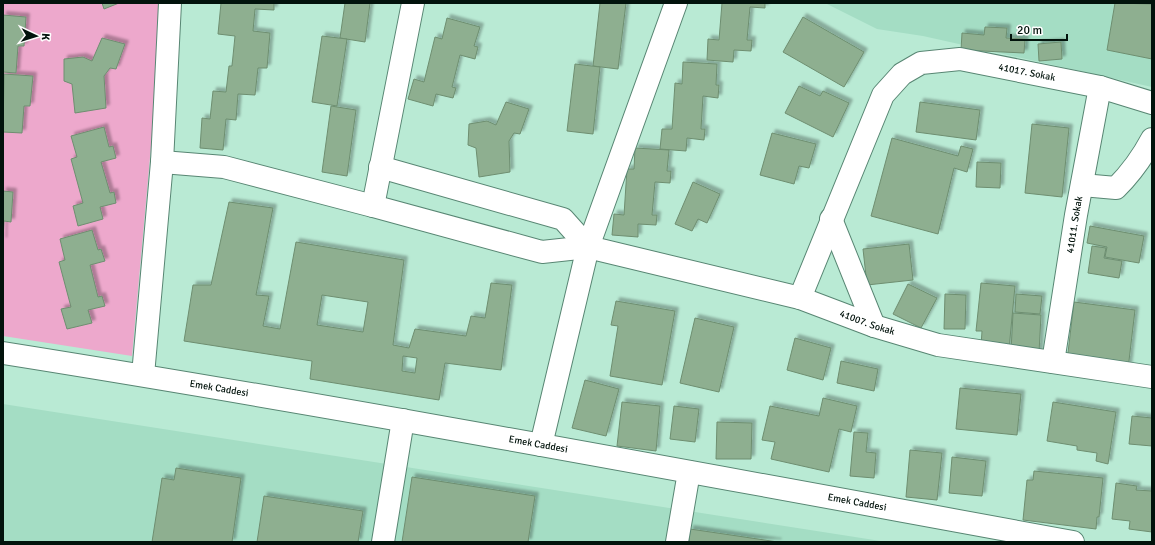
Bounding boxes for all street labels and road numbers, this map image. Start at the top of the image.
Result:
street label: 41017. Sokak [997,61,1056,84]
street label: 41011. Sokak [1064,195,1085,254]
street label: 41007. Sokak [838,308,896,338]
street label: Emek Caddesi [189,378,250,399]
street label: Emek Caddesi [508,433,569,456]
street label: Emek Caddesi [827,491,887,514]

